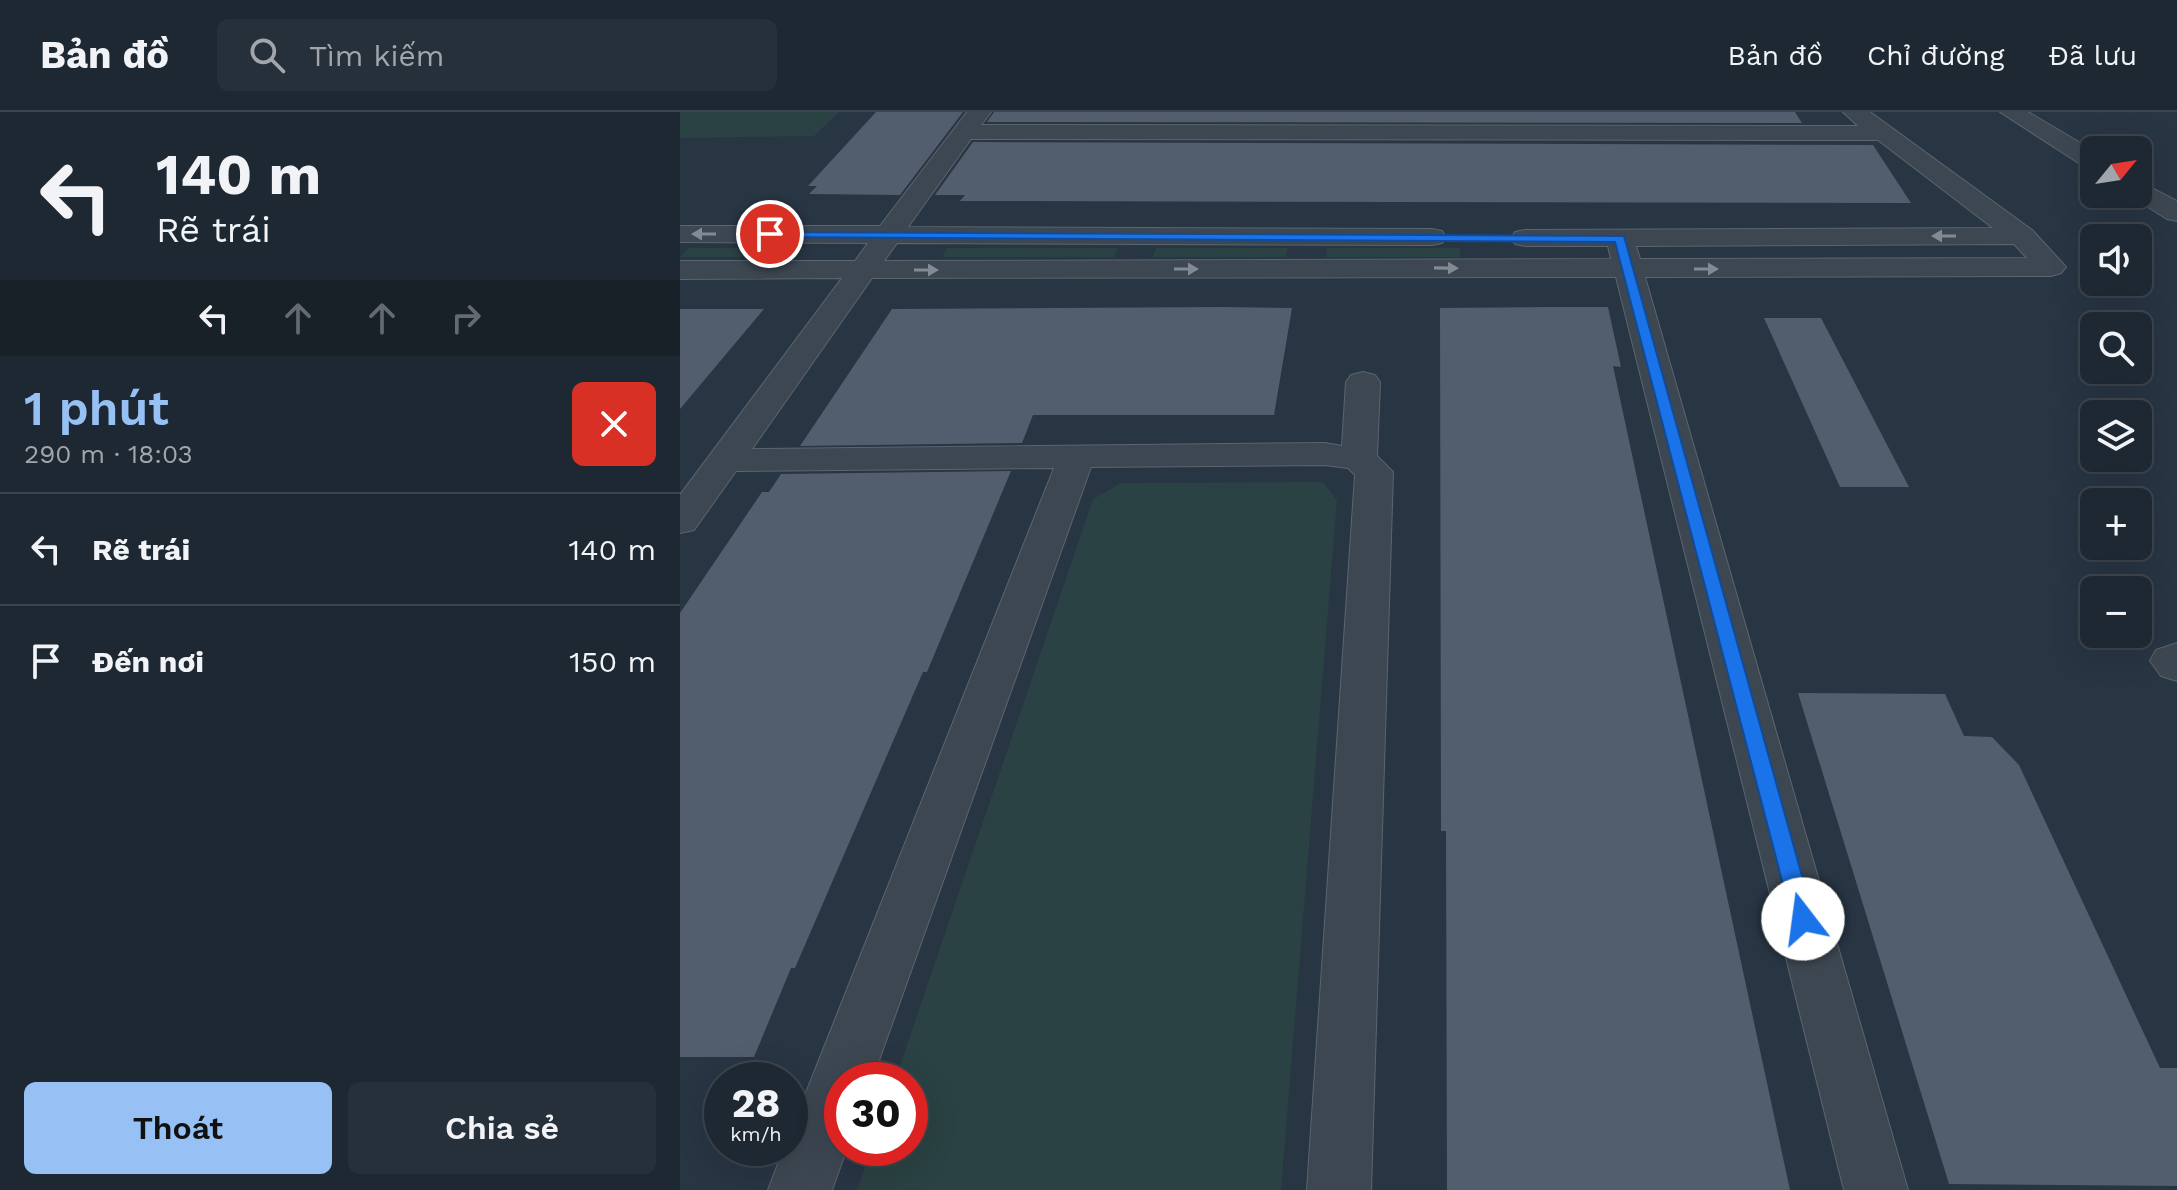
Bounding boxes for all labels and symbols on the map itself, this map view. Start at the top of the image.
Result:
north arrow [2080,136,2152,208]
pin [736,200,804,268]
one-way arrow [691,228,716,240]
one-way arrow [1931,230,1956,243]
one-way arrow [1434,261,1459,274]
one-way arrow [1174,263,1199,275]
one-way arrow [1694,263,1719,275]
one-way arrow [914,264,939,276]
position arrow [1761,877,1845,961]
speed limit sign: 30 [824,1062,928,1166]

